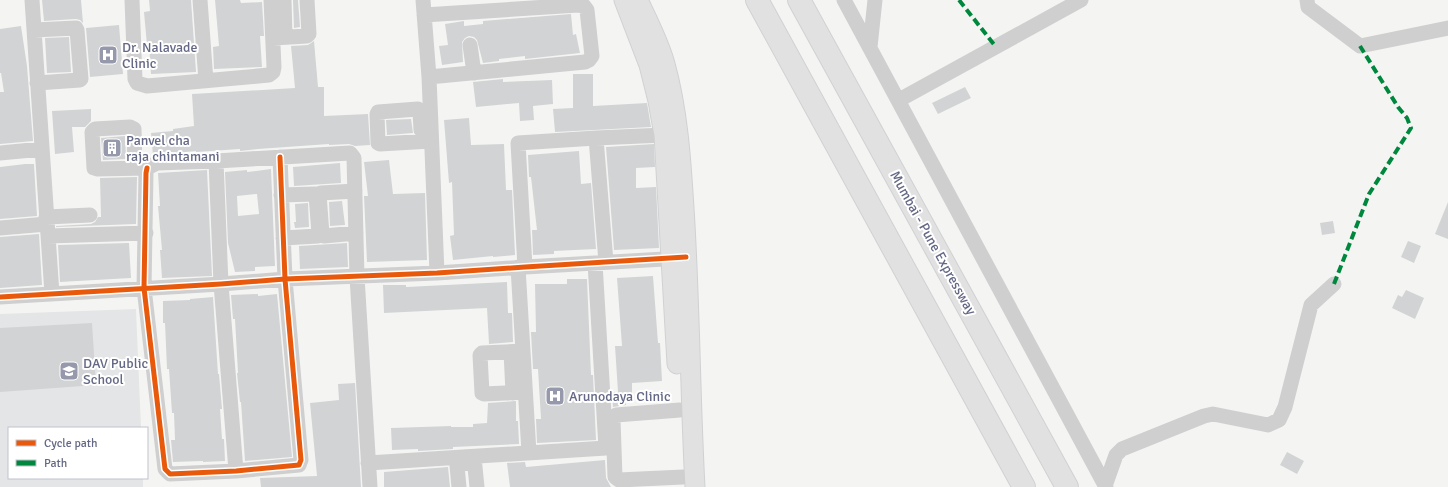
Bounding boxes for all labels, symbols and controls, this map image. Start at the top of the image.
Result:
place label: Dr. Nalavade Clinic [122,39,198,72]
hospital icon: Dr. Nalavade Clinic [97,44,119,66]
place label: Panvel cha raja chintamani [126,132,220,165]
building icon: Panvel cha raja chintamani [101,137,123,159]
street label: Mumbai - Pune Expressway [886,168,980,318]
place label: DAV Public School [83,355,148,388]
school or university icon: DAV Public School [58,360,80,382]
hospital icon: Arunodaya Clinic [544,385,566,407]
place label: Arunodaya Clinic [569,388,671,405]
legend [8,427,148,479]
text: Cycle path [44,436,97,451]
text: Path [44,456,67,471]

